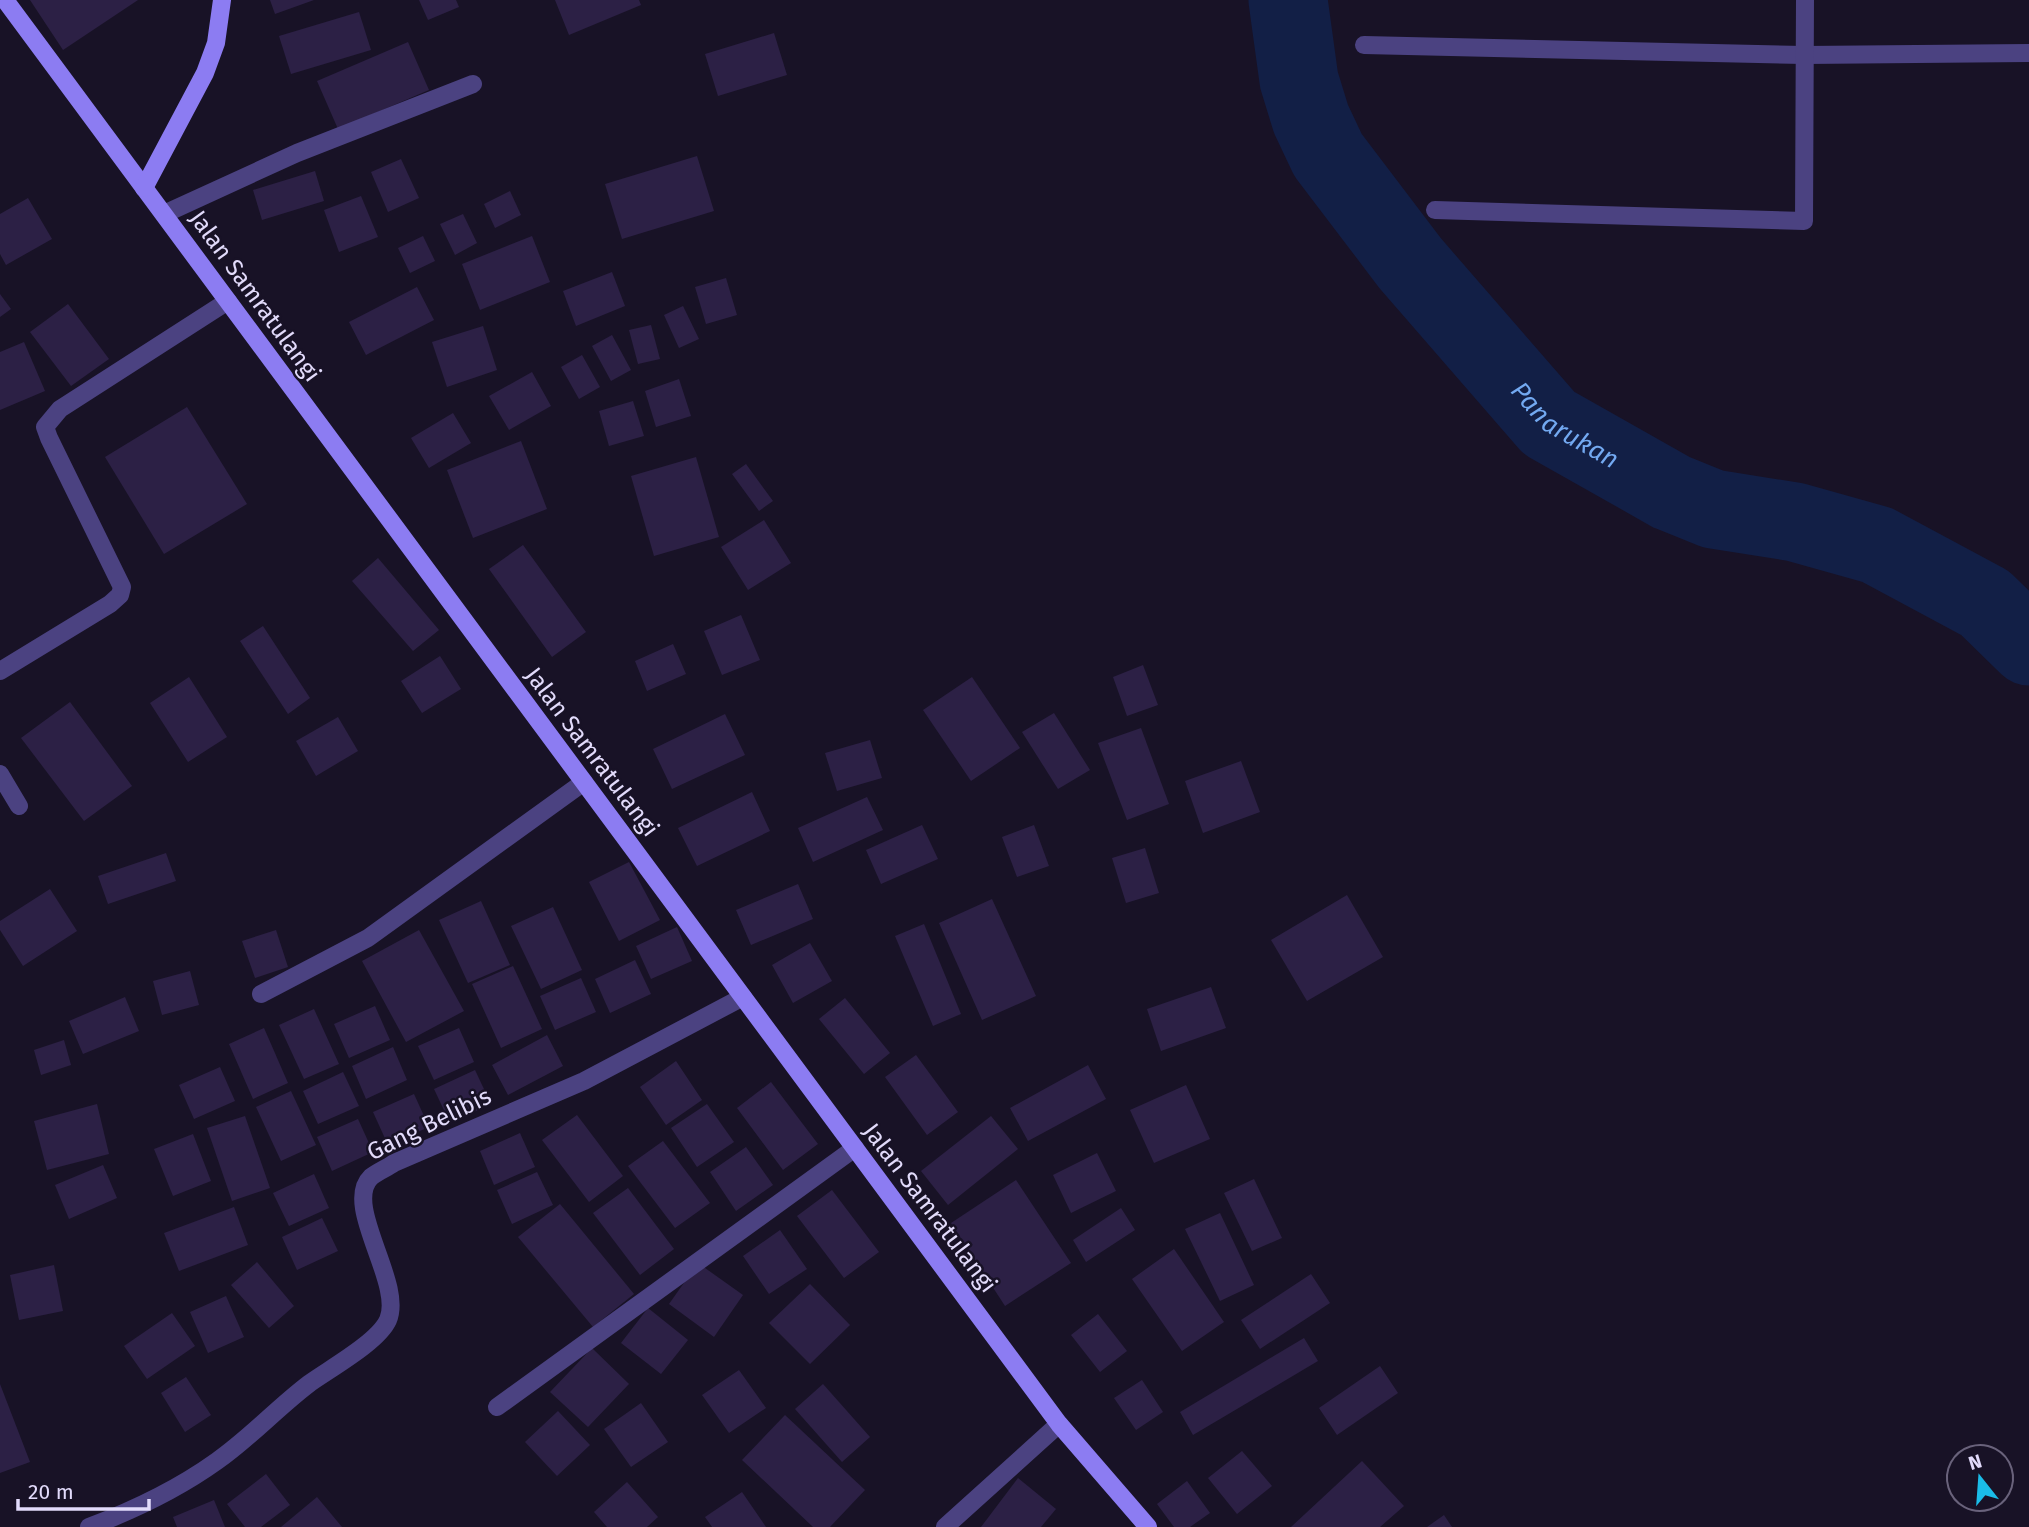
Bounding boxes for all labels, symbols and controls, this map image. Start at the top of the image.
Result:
street label: Jalan Samratulangi [184,205,326,387]
water label: Panarukan [1505,375,1625,475]
street label: Jalan Samratulangi [519,662,665,842]
street label: Gang Belibis [362,1082,496,1166]
street label: Jalan Samratulangi [857,1118,1003,1298]
north arrow [1945,1443,2015,1513]
text: N [1966,1449,1985,1475]
scale bar [18,1468,149,1512]
text: 20 m [28,1479,74,1505]

